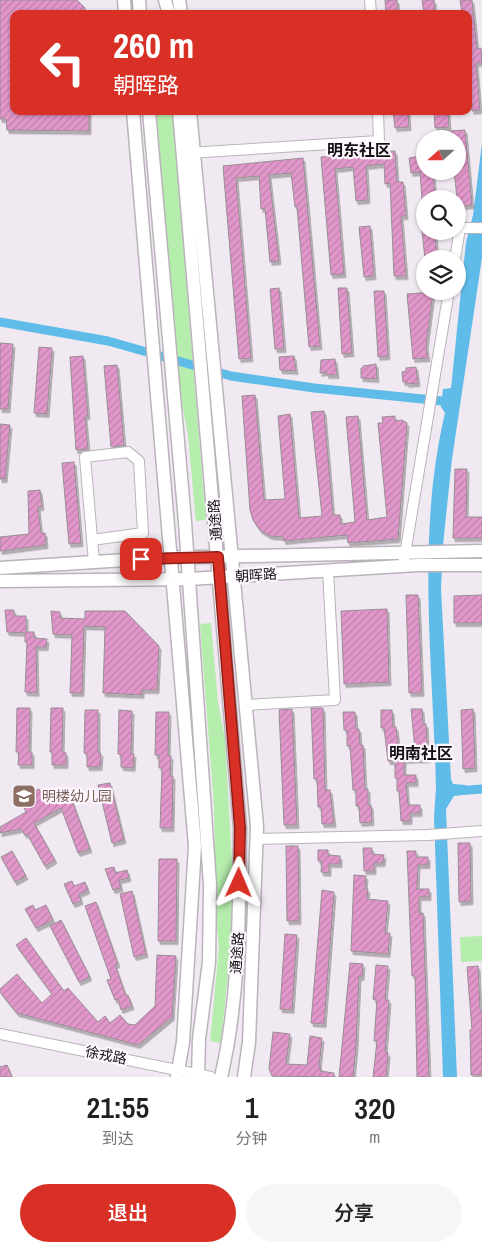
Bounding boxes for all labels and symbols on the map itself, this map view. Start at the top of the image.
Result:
north arrow [416,130,466,180]
district label: 明东社区 [327,139,391,161]
street label: 通途路 [205,498,225,542]
pin [120,538,162,580]
street label: 朝晖路 [234,565,278,585]
district label: 明南社区 [389,742,453,764]
school or university icon: 明楼幼儿园 [11,783,37,809]
place label: 明楼幼儿园 [42,787,112,805]
position arrow [212,856,264,908]
street label: 通途路 [227,931,247,975]
street label: 徐戎路 [84,1042,128,1068]

